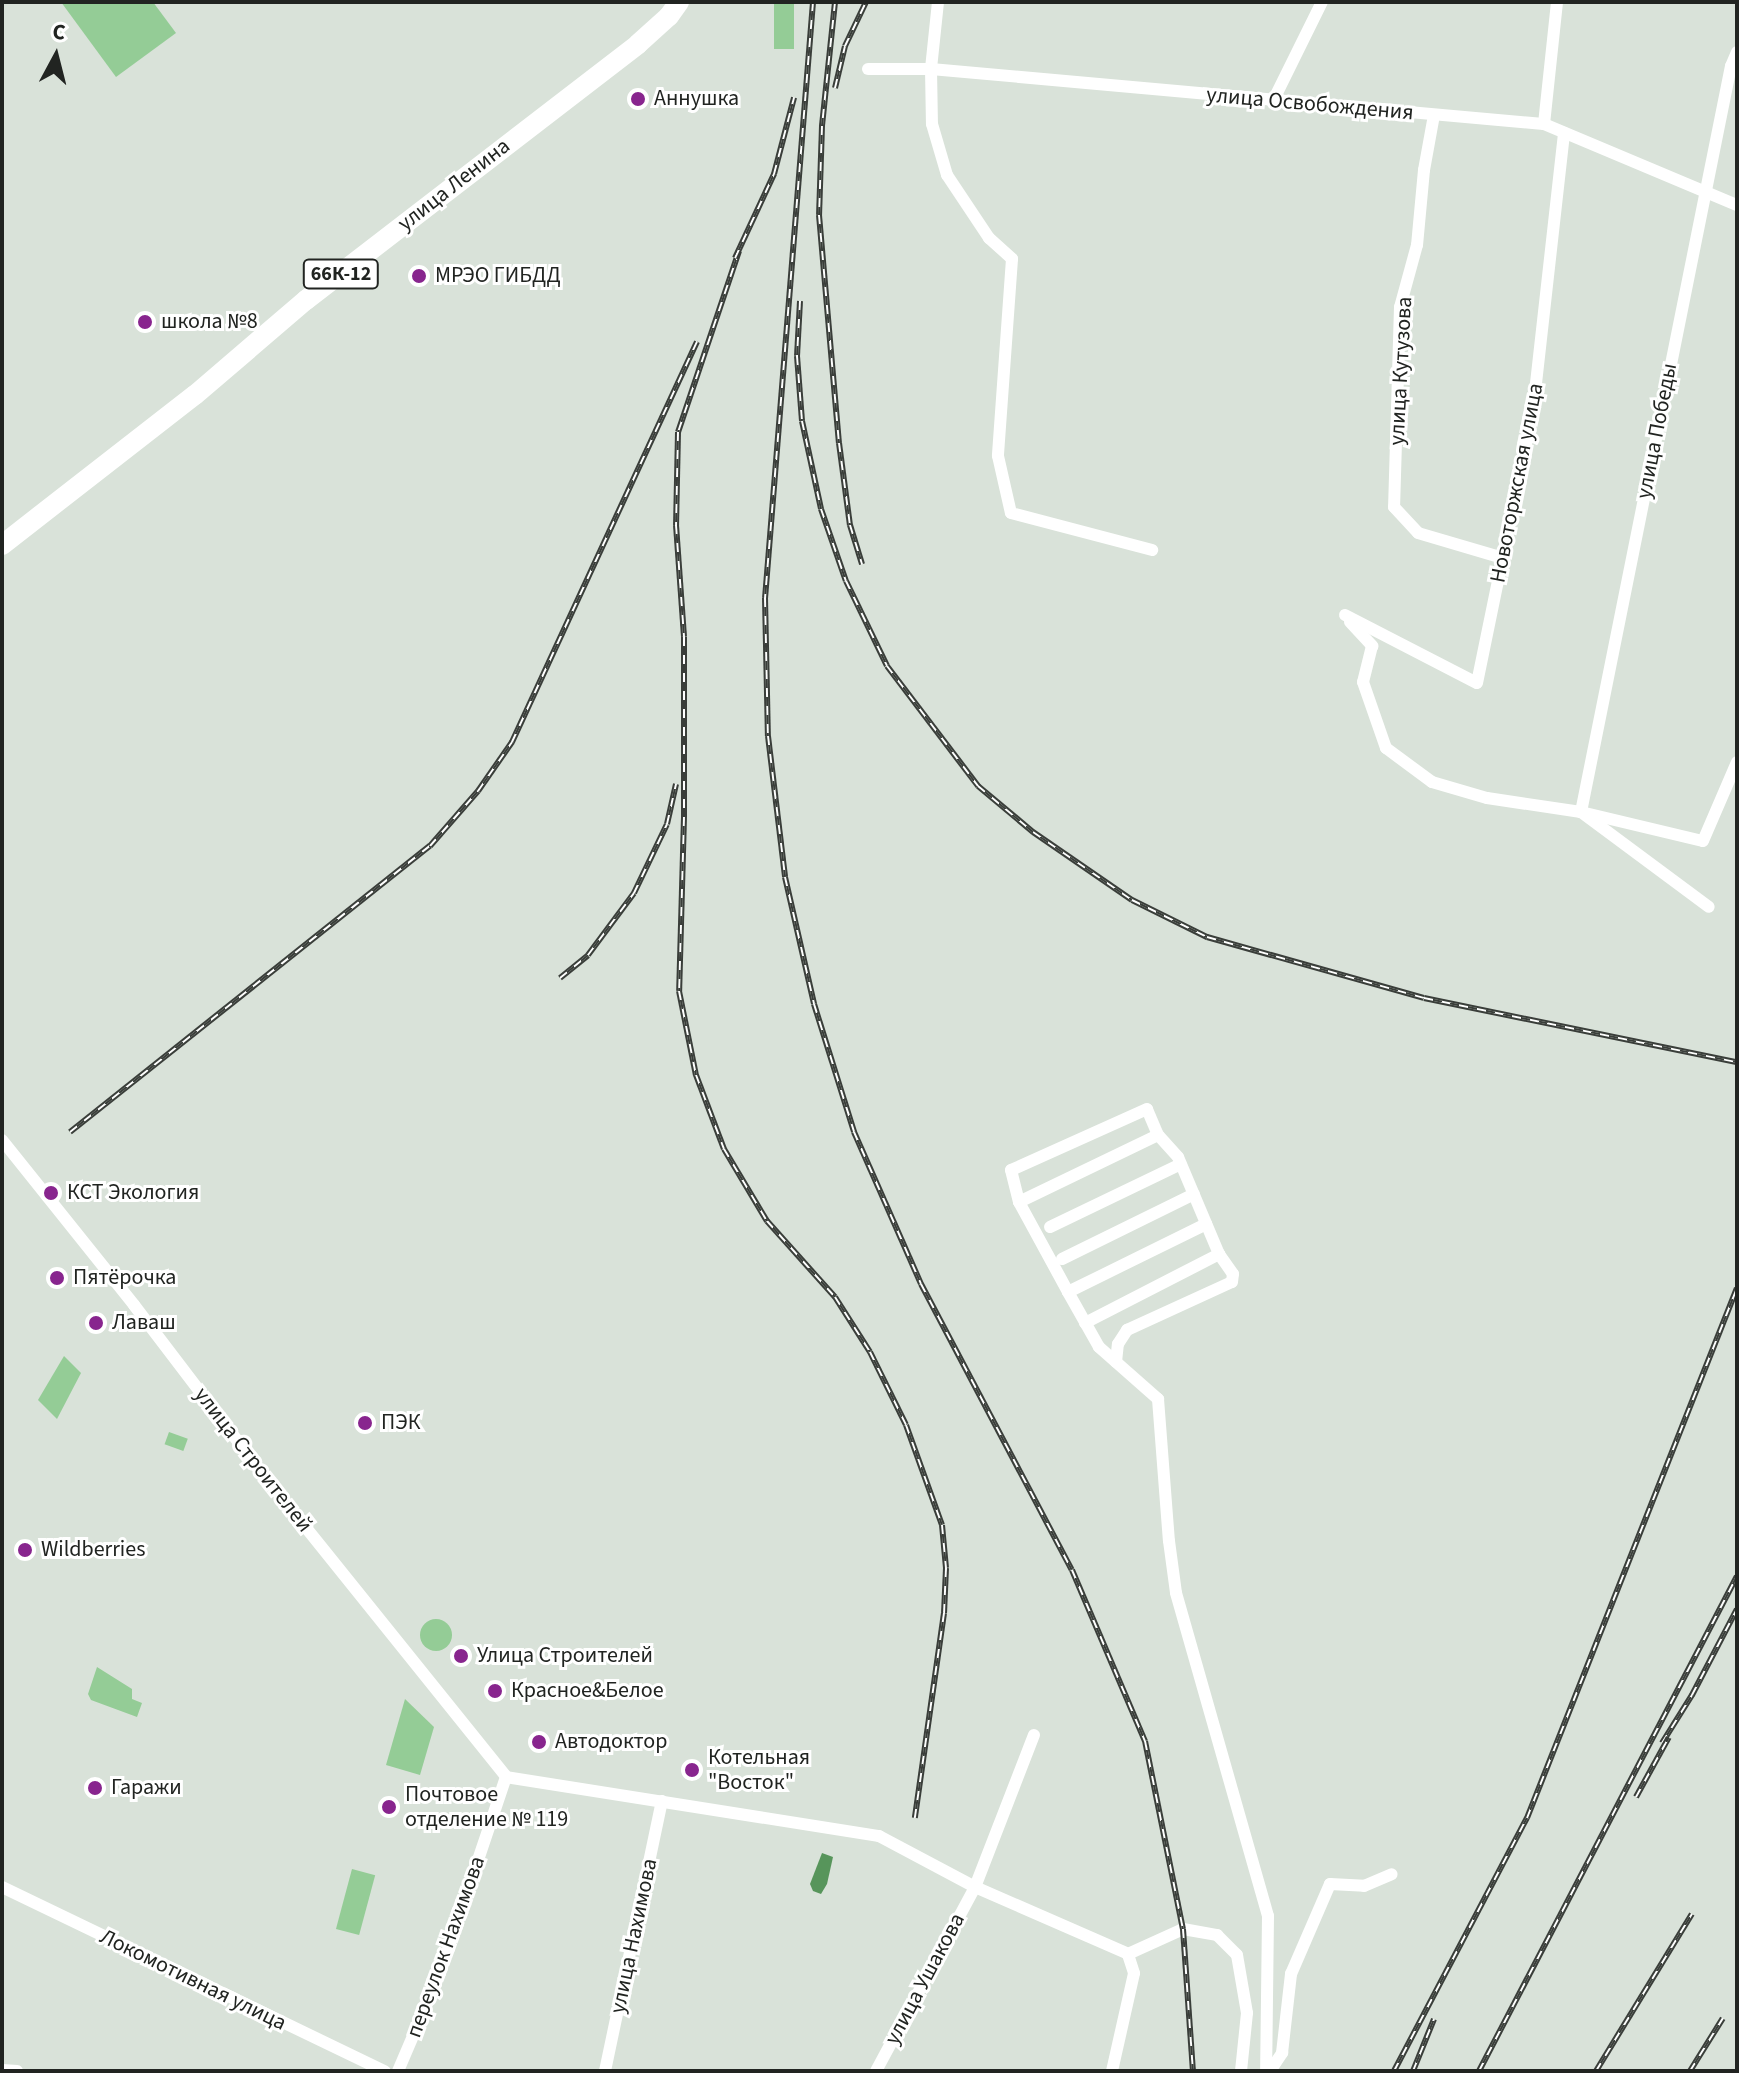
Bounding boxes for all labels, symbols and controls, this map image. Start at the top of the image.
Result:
north arrow [16,16,96,96]
text: С [51,16,67,49]
street label: улица Освобождения [1205,82,1415,126]
place label: Аннушка [654,86,739,112]
marker: Аннушка [629,90,647,108]
street label: улица Ленина [393,133,515,237]
road number: 66К-12 [301,258,381,290]
place label: МРЭО ГИБДД [435,263,561,289]
marker: МРЭО ГИБДД [410,267,428,285]
street label: улица Кутузова [1384,296,1418,446]
place label: школа №8 [161,309,258,335]
marker: школа №8 [136,313,154,331]
street label: улица Победы [1631,361,1683,501]
street label: Новоторжская улица [1485,381,1549,585]
place label: КСТ Экология [67,1180,199,1206]
marker: КСТ Экология [42,1184,60,1202]
place label: Пятёрочка [73,1265,176,1291]
marker: Пятёрочка [48,1269,66,1287]
place label: Лаваш [112,1310,176,1336]
marker: Лаваш [87,1314,105,1332]
street label: улица Строителей [188,1382,318,1538]
place label: ПЭК [381,1410,420,1436]
marker: ПЭК [356,1414,374,1432]
place label: Wildberries [41,1537,145,1563]
marker: Wildberries [16,1541,34,1559]
place label: Улица Строителей [477,1643,653,1669]
marker: Улица Строителей [452,1647,470,1665]
place label: Красное&Белое [511,1678,664,1704]
marker: Красное&Белое [486,1682,504,1700]
place label: Автодоктор [555,1729,667,1755]
marker: Автодоктор [530,1733,548,1751]
place label: Котельная "Восток" [708,1744,810,1796]
marker: Котельная "Восток" [683,1761,701,1779]
place label: Гаражи [111,1775,182,1801]
marker: Гаражи [86,1779,104,1797]
place label: Почтовое отделение № 119 [405,1781,568,1832]
marker: Почтовое отделение № 119 [380,1798,398,1816]
street label: переулок Нахимова [401,1853,491,2041]
street label: улица Нахимова [605,1856,663,2016]
street label: улица Ушакова [879,1909,971,2049]
street label: Локомотивная улица [95,1923,291,2037]

